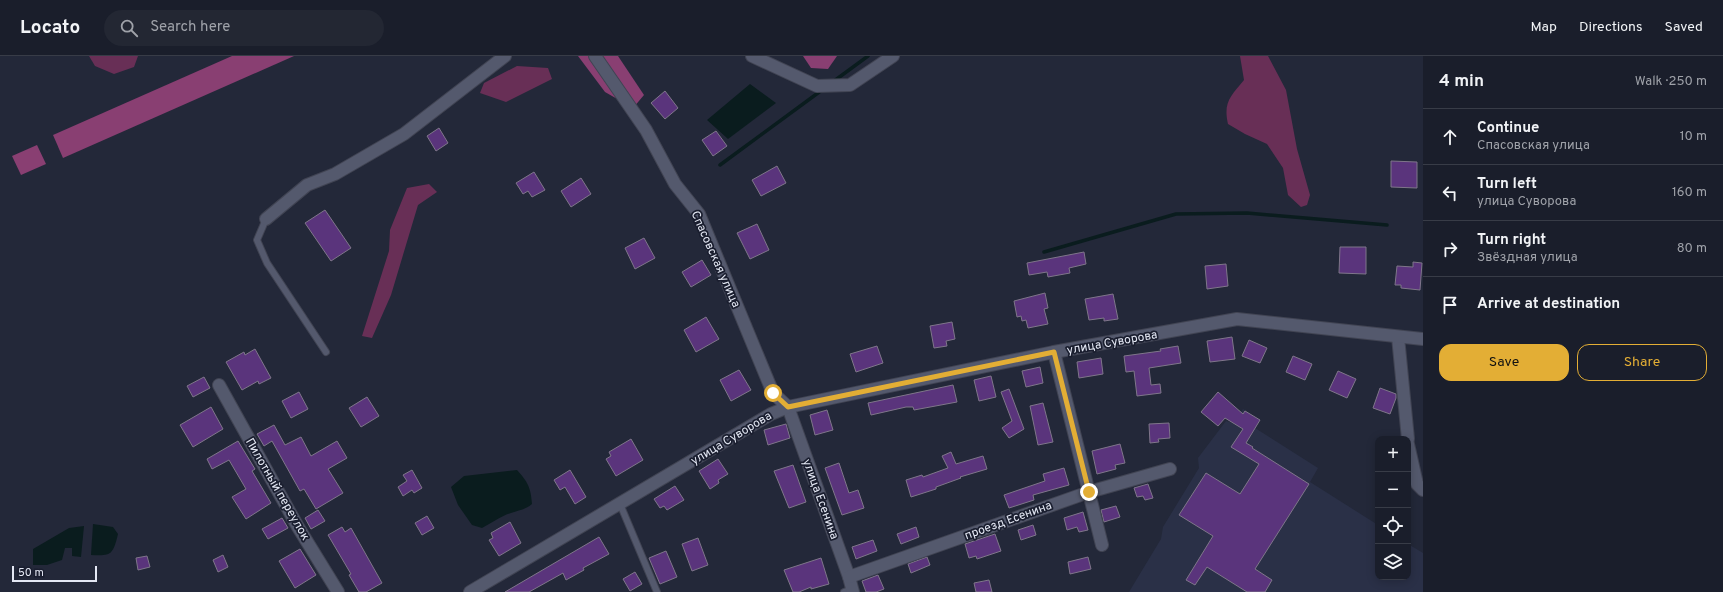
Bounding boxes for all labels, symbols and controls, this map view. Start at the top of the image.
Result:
search box [104,10,384,46]
text: Locato [20,16,80,40]
icon: search [118,17,140,39]
text: Search here [150,18,230,37]
text: Map [1531,19,1557,36]
text: Directions [1579,19,1643,36]
text: Saved [1665,19,1703,36]
text: 4 min [1439,71,1484,93]
text: Walk · 250 m [1635,74,1707,90]
text: Continue [1477,119,1539,138]
icon: ahead [1439,126,1461,148]
text: 10 m [1680,129,1707,145]
text: Спасовская улица [1477,138,1590,154]
text: Turn left [1477,175,1537,194]
icon: left [1439,182,1461,204]
text: 160 m [1672,185,1707,201]
text: улица Суворова [1477,194,1576,210]
street label: Спасовская улица [687,209,744,310]
text: Turn right [1477,231,1546,250]
icon: right [1439,238,1461,260]
text: 80 m [1677,241,1707,257]
text: Звёздная улица [1477,250,1578,266]
icon: arrive [1439,294,1461,316]
text: Arrive at destination [1477,295,1620,314]
street label: улица Суворова [1066,327,1159,359]
button: Save [1439,344,1569,381]
button: Share [1577,344,1707,381]
route start [764,384,782,402]
street label: улица Суворова [688,408,775,469]
street label: Пилотный переулок [241,435,313,544]
map controls [1375,436,1411,580]
button: + [1375,436,1411,472]
street label: улица Есенина [798,457,842,542]
button: − [1375,472,1411,508]
route end [1080,483,1098,501]
street label: проезд Есенина [963,498,1054,544]
button: locate [1375,508,1411,544]
button: layers [1375,544,1411,580]
scale bar [12,564,97,583]
text: 50 m [18,566,44,580]

